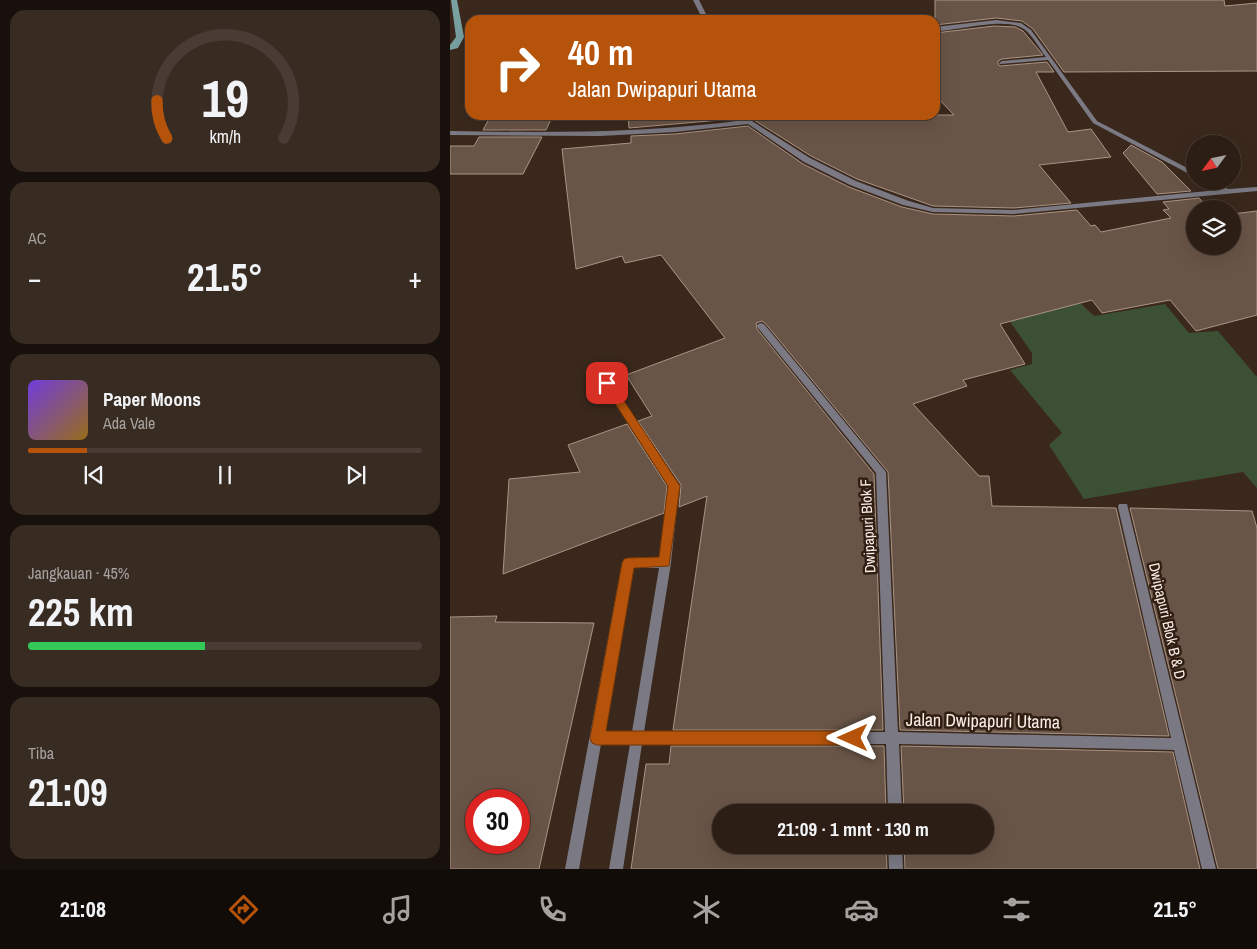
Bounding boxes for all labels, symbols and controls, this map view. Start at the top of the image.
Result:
text: 40 m [568,29,633,76]
icon: right [485,35,550,100]
text: 19 [201,63,249,133]
text: Jalan Dwipapuri Utama [568,74,757,104]
text: km/h [209,125,241,149]
north arrow [1186,135,1241,190]
map controls [1186,135,1241,255]
button: layers [1186,200,1241,255]
text: AC [28,227,46,249]
text: 21.5° [187,252,263,303]
text: − [28,259,41,297]
text: + [409,259,422,297]
pin [586,362,628,404]
icon: arrive [593,369,621,397]
text: Paper Moons [103,386,201,412]
text: Ada Vale [103,412,155,434]
icon: previous [80,461,108,489]
icon: pause [211,461,239,489]
icon: next [342,461,370,489]
street label: Dwipapuri Blok F [855,478,880,574]
street label: Dwipapuri Blok B & D [1144,561,1191,681]
text: Jangkauan · 45% [28,562,129,584]
text: 225 km [28,587,134,638]
street label: Jalan Dwipapuri Utama [906,707,1060,734]
position arrow [826,711,878,763]
text: Tiba [28,742,54,764]
text: 21:09 [28,767,108,818]
speed limit sign: 30 [465,789,530,854]
text: 21:09 · 1 mnt · 130 m [777,816,929,842]
icon: directions [226,892,261,927]
icon: music [380,892,415,927]
icon: phone [535,892,570,927]
icon: climate [689,892,724,927]
icon: car [844,892,879,927]
icon: filters [999,892,1034,927]
text: 21:08 [60,894,106,924]
text: 21.5° [1153,894,1197,924]

